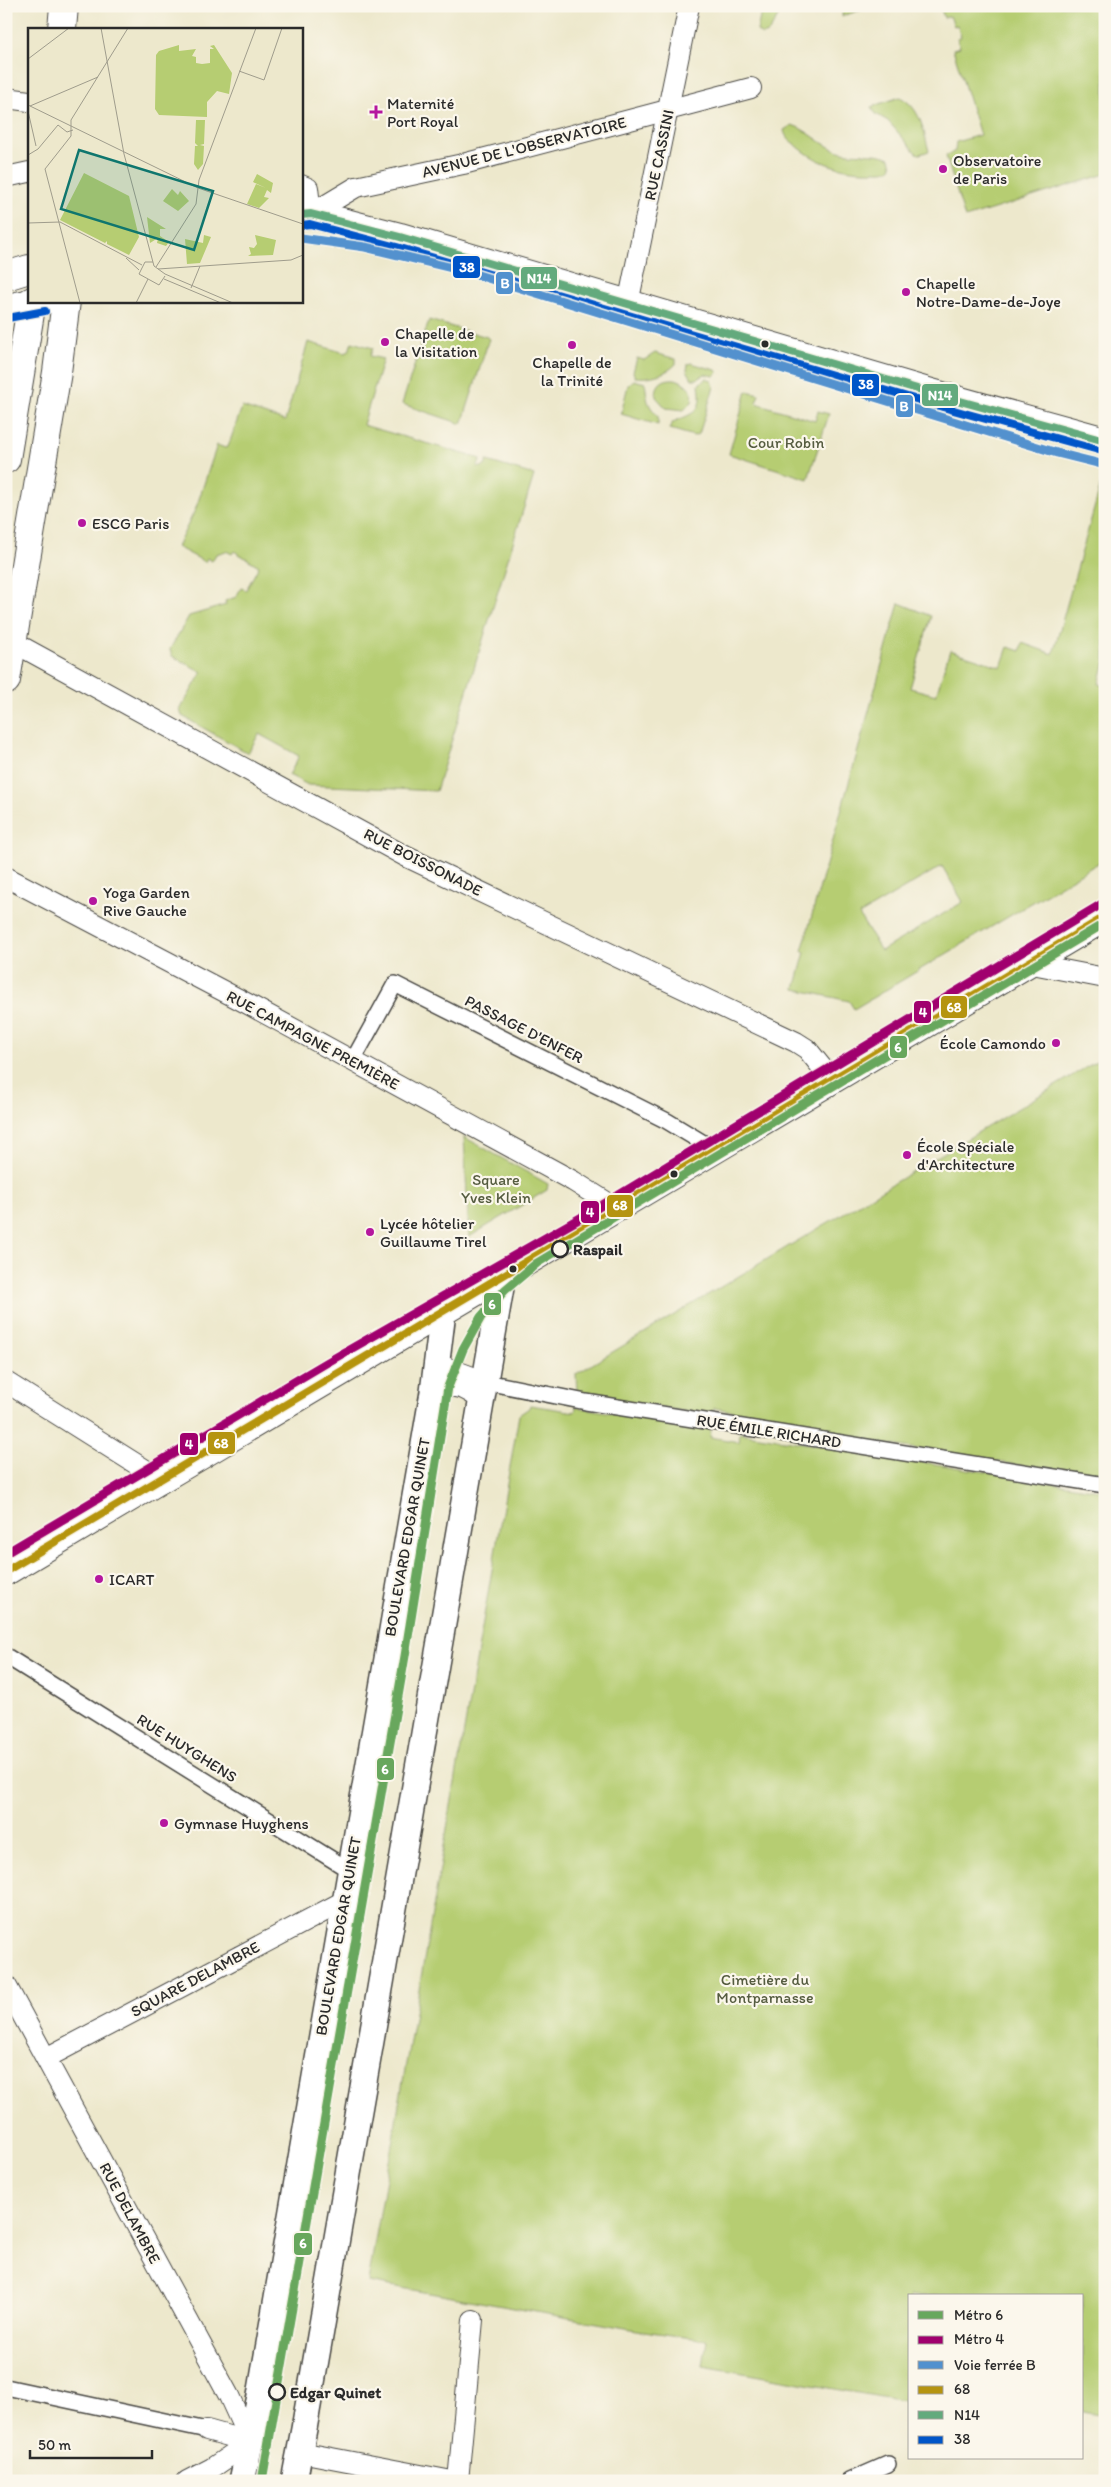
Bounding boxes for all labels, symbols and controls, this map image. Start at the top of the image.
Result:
inset map [28,28,302,302]
place label: Maternité Port Royal [387,94,459,131]
marker: Maternité Port Royal [369,105,383,119]
street label: RUE CASSINI [640,108,678,202]
street label: AVENUE DE L'OBSERVATOIRE [420,112,628,182]
place label: Observatoire de Paris [953,151,1041,188]
marker: Observatoire de Paris [937,163,949,175]
line badge: 38 [452,255,481,279]
text: 38 [459,259,475,276]
line badge: N14 [520,266,558,290]
text: N14 [527,270,552,287]
line badge: B [495,271,514,295]
place label: Chapelle Notre-Dame-de-Joye [916,274,1061,311]
text: B [500,275,510,292]
marker: Chapelle Notre-Dame-de-Joye [900,286,912,298]
place label: Chapelle de la Visitation [395,324,478,361]
marker: Chapelle de la Visitation [379,336,391,348]
marker: Chapelle de la Trinité [566,339,578,351]
unlabelled marker [760,339,770,349]
place label: Chapelle de la Trinité [532,353,612,390]
line badge: 38 [851,373,880,397]
text: 38 [858,376,874,393]
line badge: N14 [921,383,959,407]
text: N14 [928,387,953,404]
line badge: B [895,394,914,418]
text: B [899,398,909,415]
park label: Cour Robin [748,433,824,452]
place label: ESCG Paris [92,514,169,533]
marker: ESCG Paris [76,517,88,529]
street label: RUE BOISSONADE [361,824,486,900]
place label: Yoga Garden Rive Gauche [103,883,190,920]
marker: Yoga Garden Rive Gauche [87,895,99,907]
street label: RUE CAMPAGNE PREMIÈRE [223,986,403,1094]
street label: PASSAGE D'ENFER [462,991,586,1067]
line badge: 68 [940,995,968,1019]
text: 68 [946,999,962,1016]
line badge: 4 [913,1000,932,1024]
text: 4 [919,1004,928,1021]
place label: École Camondo [940,1034,1046,1053]
line badge: 6 [889,1035,908,1059]
marker: École Camondo [1050,1037,1062,1049]
text: 6 [894,1039,902,1056]
place label: École Spéciale d'Architecture [917,1137,1015,1174]
marker: École Spéciale d'Architecture [901,1149,913,1161]
unlabelled marker [669,1169,679,1179]
park label: Square Yves Klein [461,1170,531,1207]
line badge: 68 [606,1194,634,1218]
text: 68 [612,1197,628,1214]
line badge: 4 [580,1200,600,1224]
text: 4 [586,1204,595,1221]
place label: Lycée hôtelier Guillaume Tirel [380,1214,487,1251]
marker: Lycée hôtelier Guillaume Tirel [364,1226,376,1238]
marker: Raspail [551,1240,569,1258]
place label: Raspail [573,1240,623,1260]
unlabelled marker [508,1264,518,1274]
line badge: 6 [483,1292,502,1316]
text: 6 [488,1296,496,1313]
street label: RUE ÉMILE RICHARD [695,1410,843,1452]
line badge: 68 [207,1431,236,1455]
line badge: 4 [179,1432,199,1456]
text: 68 [213,1435,229,1452]
text: 4 [185,1436,194,1453]
street label: BOULEVARD EDGAR QUINET [380,1436,434,1638]
place label: ICART [109,1570,154,1589]
marker: ICART [93,1573,105,1585]
street label: RUE HUYGHENS [133,1710,241,1786]
line badge: 6 [376,1757,395,1781]
text: 6 [381,1761,389,1778]
place label: Gymnase Huyghens [174,1814,309,1833]
marker: Gymnase Huyghens [158,1817,170,1829]
street label: BOULEVARD EDGAR QUINET [311,1835,365,2037]
street label: SQUARE DELAMBRE [127,1937,263,2021]
park label: Cimetière du Montparnasse [716,1970,814,2007]
street label: RUE DELAMBRE [95,2159,165,2267]
line badge: 6 [293,2232,313,2256]
text: 6 [299,2235,307,2252]
legend [908,2294,1084,2460]
text: Métro 6 [954,2306,1003,2324]
text: Métro 4 [954,2330,1004,2348]
text: Voie ferrée B [954,2356,1036,2374]
text: 68 [954,2380,970,2398]
marker: Edgar Quinet [268,2383,286,2401]
place label: Edgar Quinet [290,2383,381,2403]
text: N14 [954,2406,980,2424]
scale bar [30,2427,152,2459]
text: 38 [954,2430,970,2448]
text: 50 m [38,2436,71,2454]

